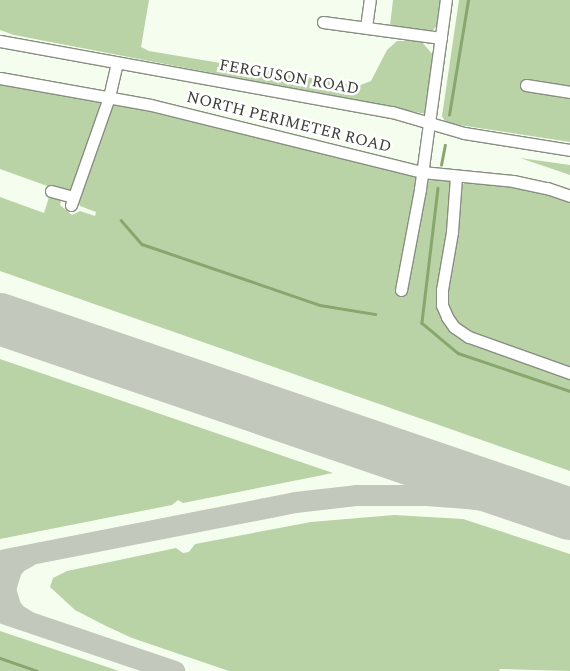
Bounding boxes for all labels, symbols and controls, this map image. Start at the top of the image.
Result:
street label: FERGUSON ROAD [218,55,360,99]
street label: NORTH PERIMETER ROAD [185,87,393,157]

